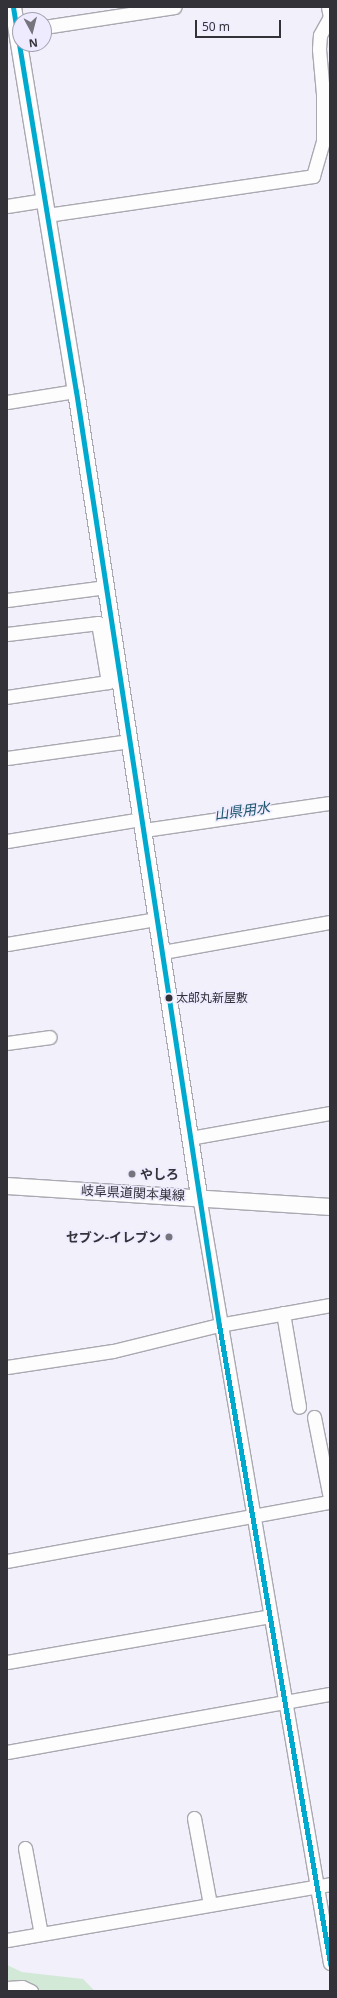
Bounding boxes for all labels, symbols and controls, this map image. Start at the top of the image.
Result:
north arrow [12,12,52,52]
scale bar [197,12,283,38]
text: 50 m [202,18,230,35]
text: N [28,35,39,51]
water label: 山県用水 [213,799,271,823]
place label: 太郎丸新屋敷 [176,991,248,1005]
marker: 太郎丸新屋敷 [164,993,174,1003]
place label: やしろ [140,1166,179,1182]
marker: やしろ [127,1169,137,1179]
street label: 岐阜県道関本巣線 [81,1182,185,1204]
place label: セブン-イレブン [66,1229,161,1245]
marker: セブン-イレブン [164,1232,174,1242]

